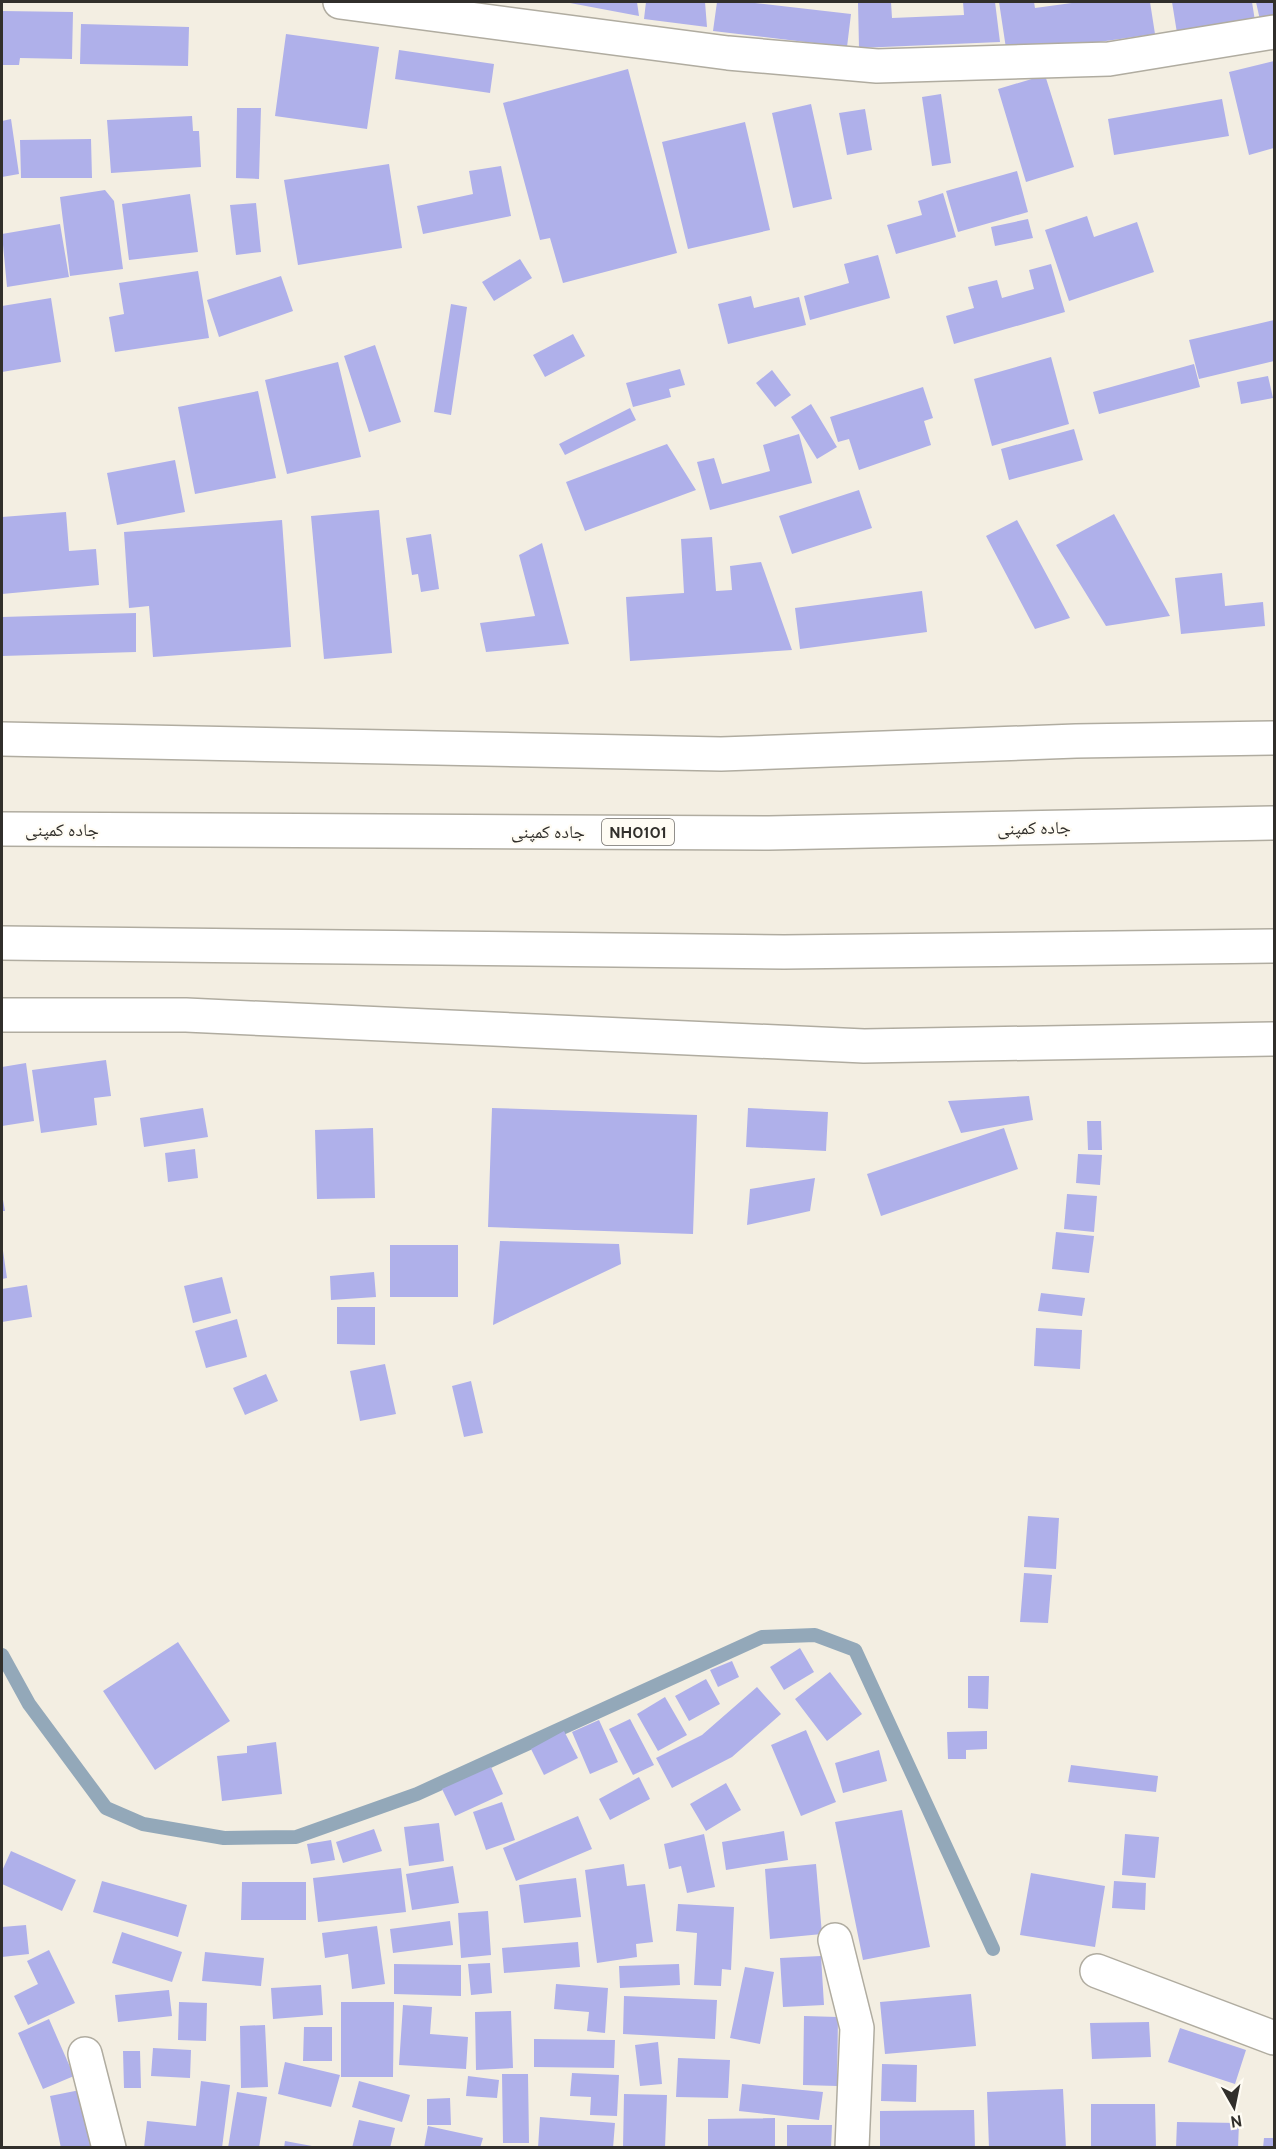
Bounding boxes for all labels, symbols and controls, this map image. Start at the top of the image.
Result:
street label: جاده کمپنی [997,816,1071,840]
street label: جاده کمپنی [25,819,99,841]
road number: NH0101 [602,819,674,845]
street label: جاده کمپنی [511,821,585,843]
north arrow [1204,2077,1264,2137]
text: N [1229,2111,1243,2132]

